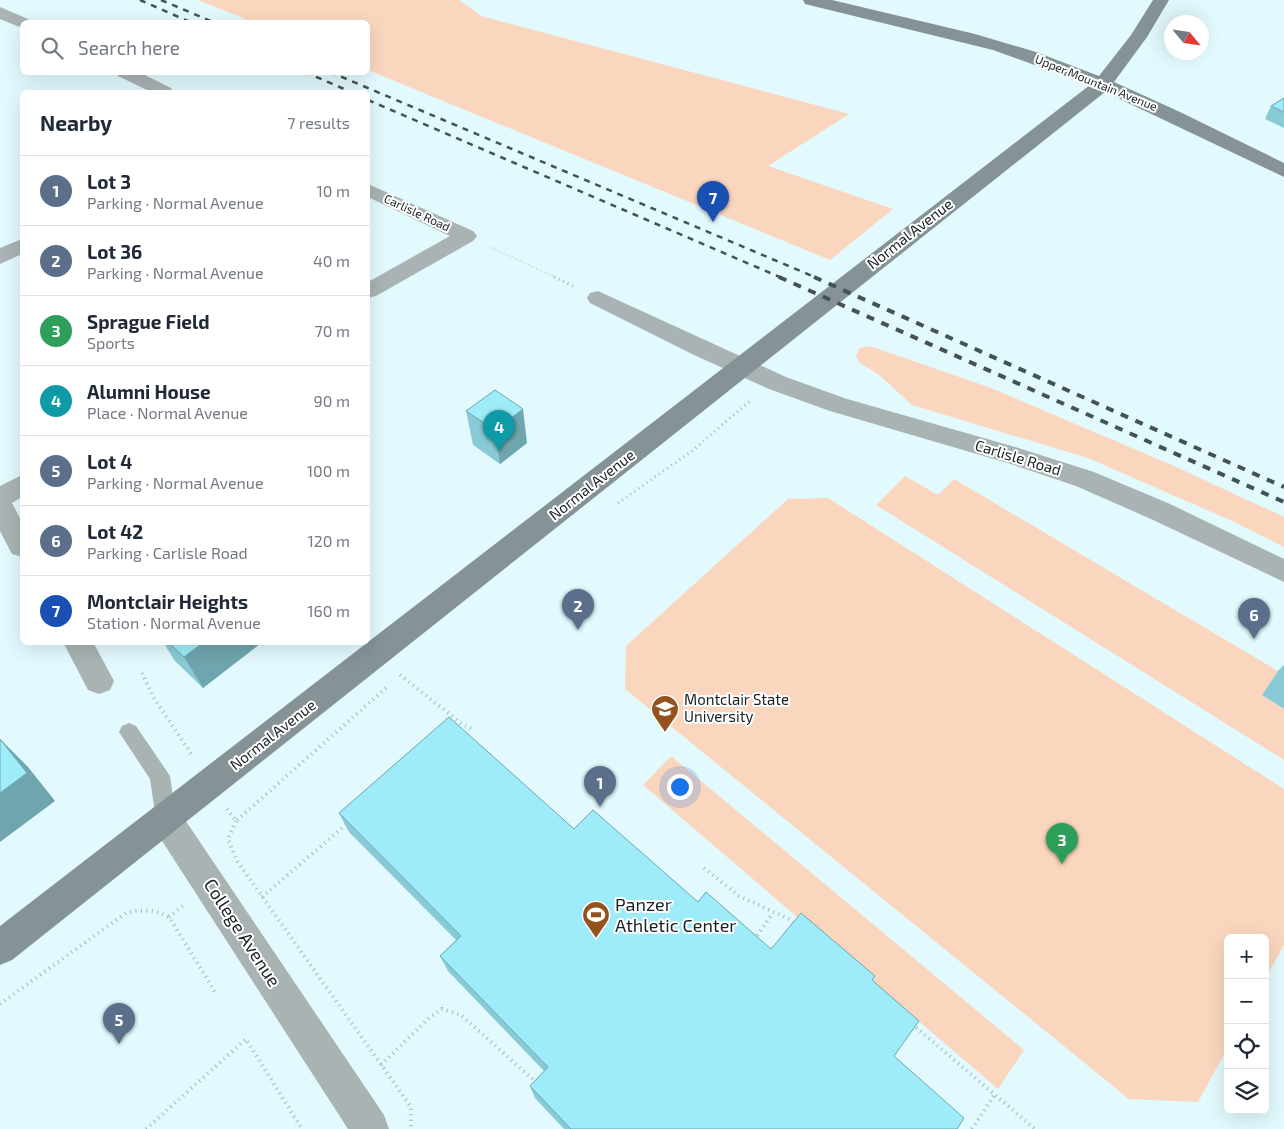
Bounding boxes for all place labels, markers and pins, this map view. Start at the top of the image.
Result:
pin: 7 [697,181,729,222]
pin: 4 [483,410,515,451]
pin: 2 [562,589,594,630]
pin: 6 [1238,598,1270,639]
place label: Montclair State University [684,690,789,725]
school or university icon: Montclair State University [650,694,680,733]
pin: 1 [584,766,616,807]
pin: 3 [1046,823,1078,864]
place label: Panzer Athletic Center [615,893,737,936]
sports icon: Panzer Athletic Center [581,900,611,939]
pin: 5 [103,1003,135,1044]

